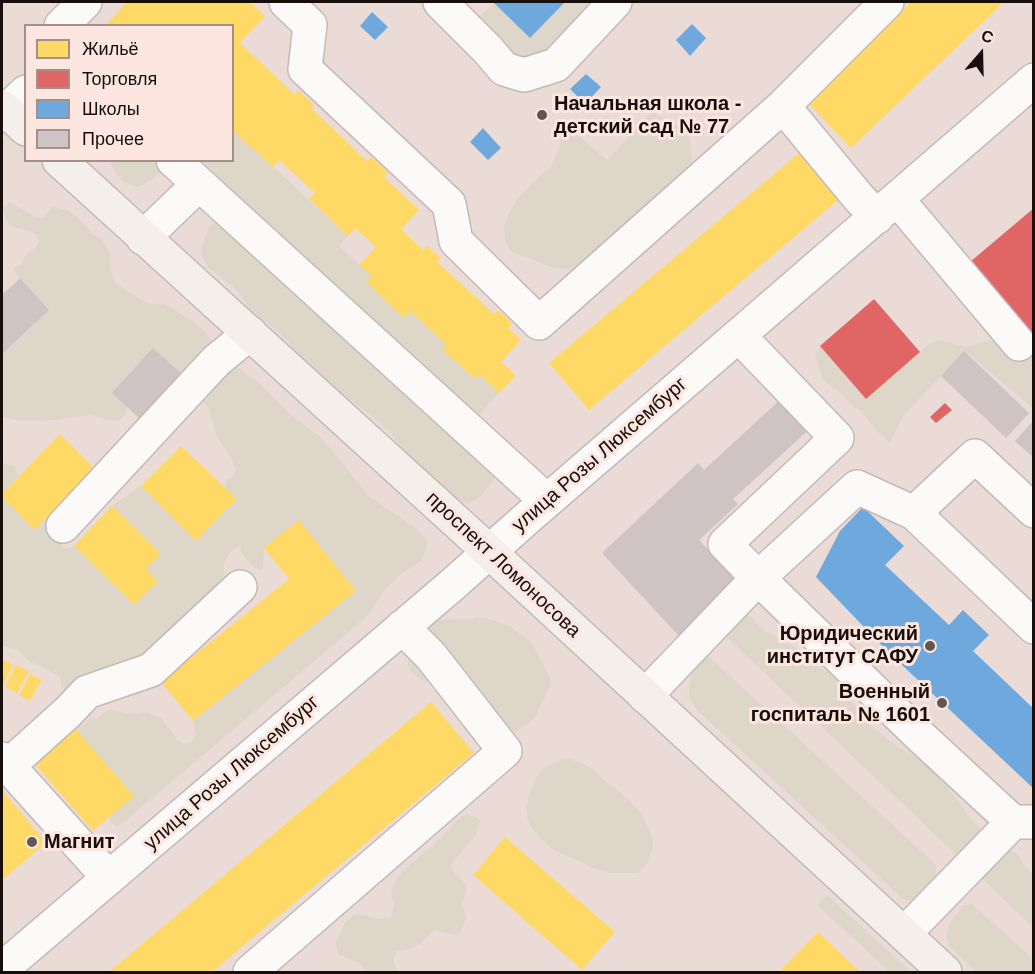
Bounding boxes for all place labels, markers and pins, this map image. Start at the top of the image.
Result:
place label: Начальная школа - детский сад № 77 [554,92,741,139]
marker: Начальная школа - детский сад № 77 [535,108,549,122]
place label: Юридический институт САФУ [767,622,918,669]
marker: Юридический институт САФУ [923,639,937,653]
place label: Военный госпиталь № 1601 [751,680,930,727]
marker: Военный госпиталь № 1601 [935,696,949,710]
place label: Магнит [44,830,115,854]
marker: Магнит [25,835,39,849]

